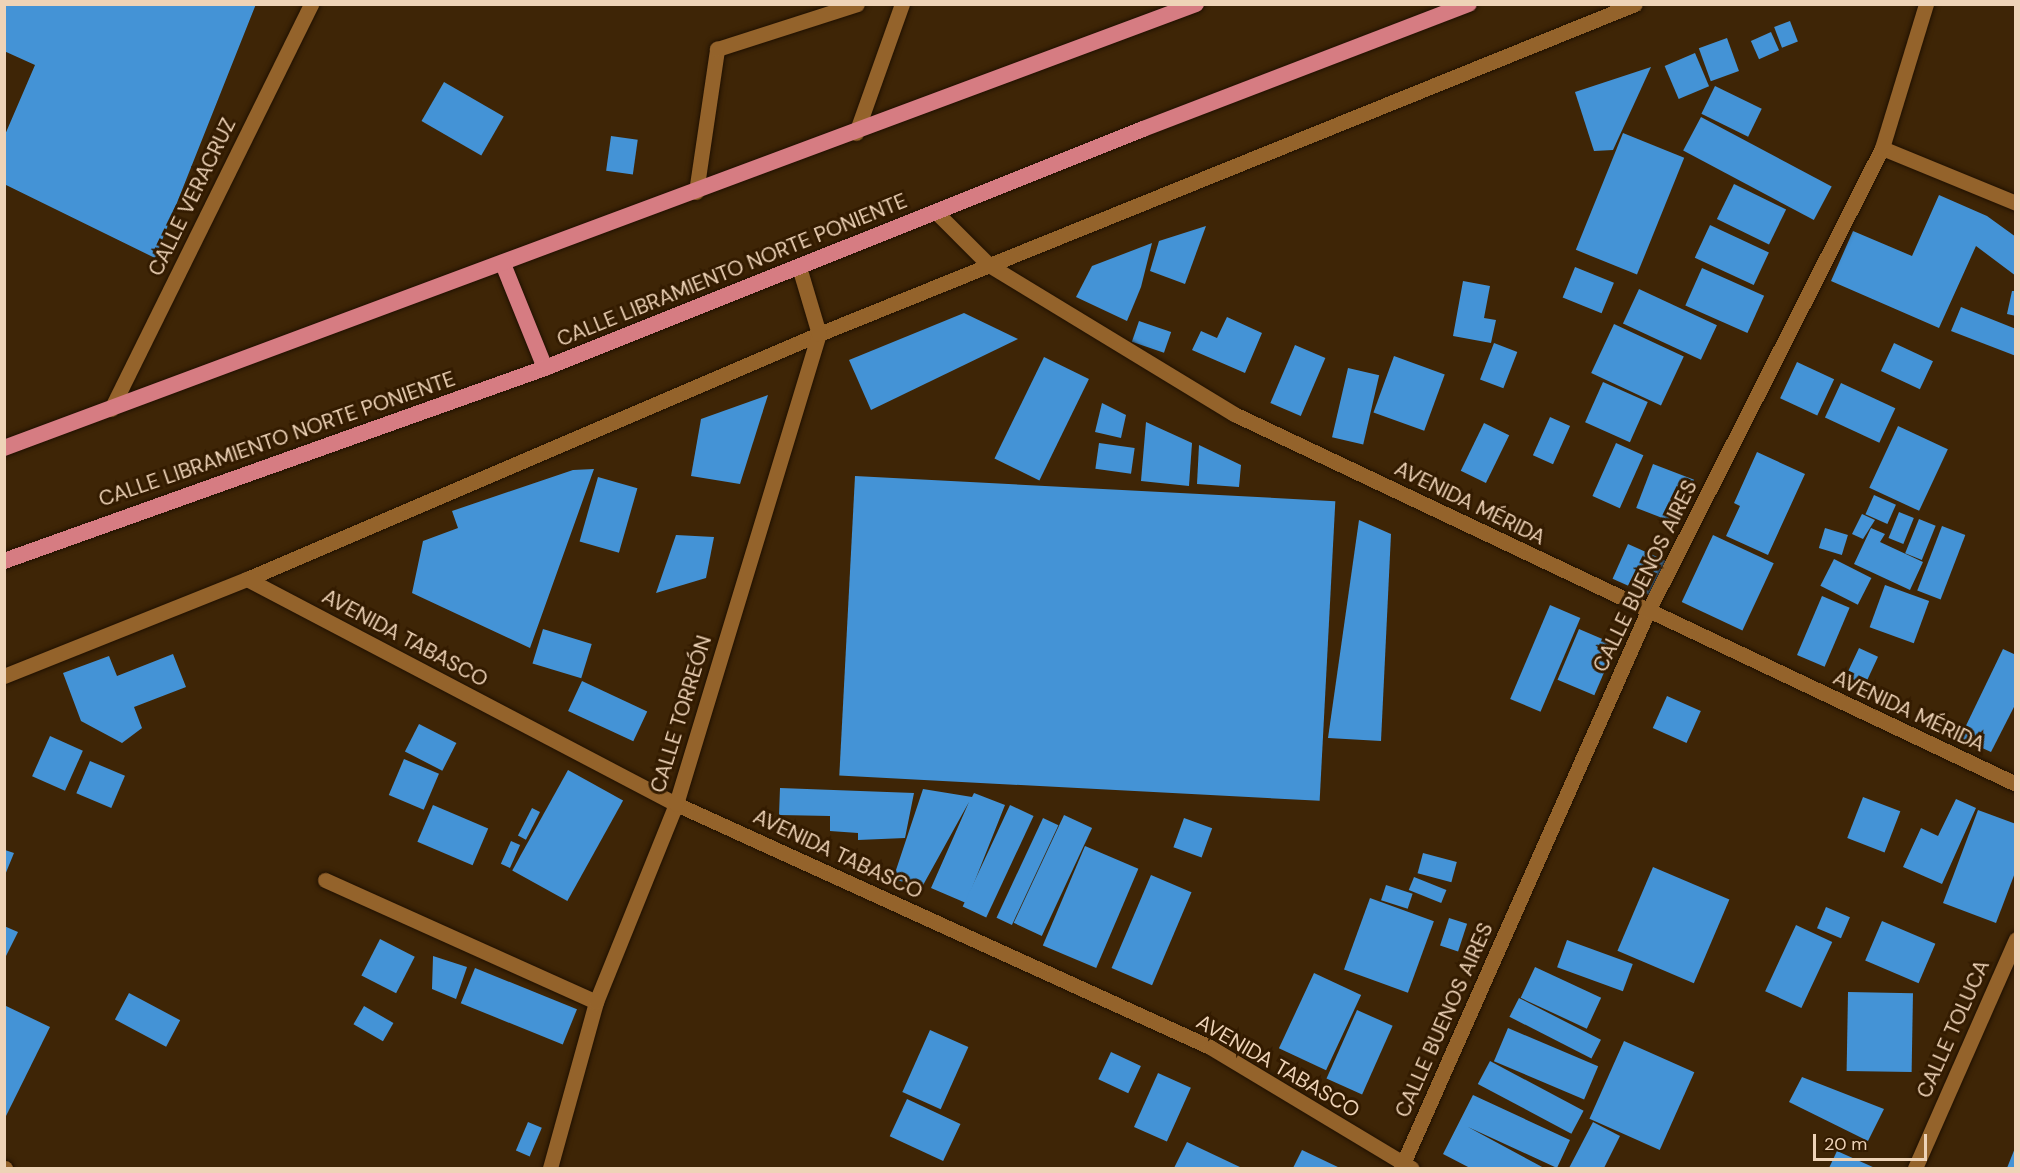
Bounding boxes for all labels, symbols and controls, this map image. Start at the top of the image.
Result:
street label: CALLE VERACRUZ [143,114,241,280]
street label: CALLE LIBRAMIENTO NORTE PONIENTE [553,188,911,352]
street label: CALLE LIBRAMIENTO NORTE PONIENTE [95,366,459,512]
street label: AVENIDA MÉRIDA [1391,456,1549,550]
street label: CALLE BUENOS AIRES [1588,476,1702,676]
street label: AVENIDA TABASCO [318,584,492,692]
street label: CALLE TORREÓN [645,632,717,796]
street label: AVENIDA MÉRIDA [1829,665,1989,757]
street label: AVENIDA TABASCO [749,804,927,904]
street label: CALLE BUENOS AIRES [1390,919,1498,1121]
street label: CALLE TOLUCA [1911,956,1995,1102]
street label: AVENIDA TABASCO [1192,1009,1364,1123]
scale bar [1816,1122,1930,1160]
text: 20 m [1824,1132,1867,1156]

